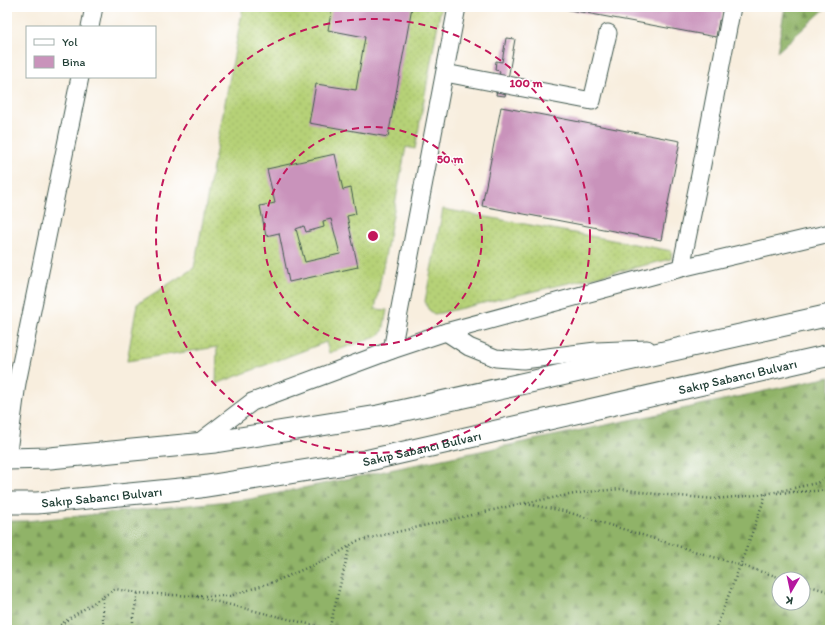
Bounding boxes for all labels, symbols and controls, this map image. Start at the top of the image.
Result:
legend [26,26,156,78]
text: Yol [62,35,78,49]
text: Bina [62,55,86,69]
text: 100 m [509,76,543,90]
text: 50 m [437,152,464,166]
centre of rings [366,229,380,243]
street label: Sakıp Sabancı Bulvarı [677,355,798,397]
street label: Sakıp Sabancı Bulvarı [361,427,482,469]
street label: Sakıp Sabancı Bulvarı [41,483,163,510]
north arrow [771,571,811,611]
text: K [784,593,794,607]

